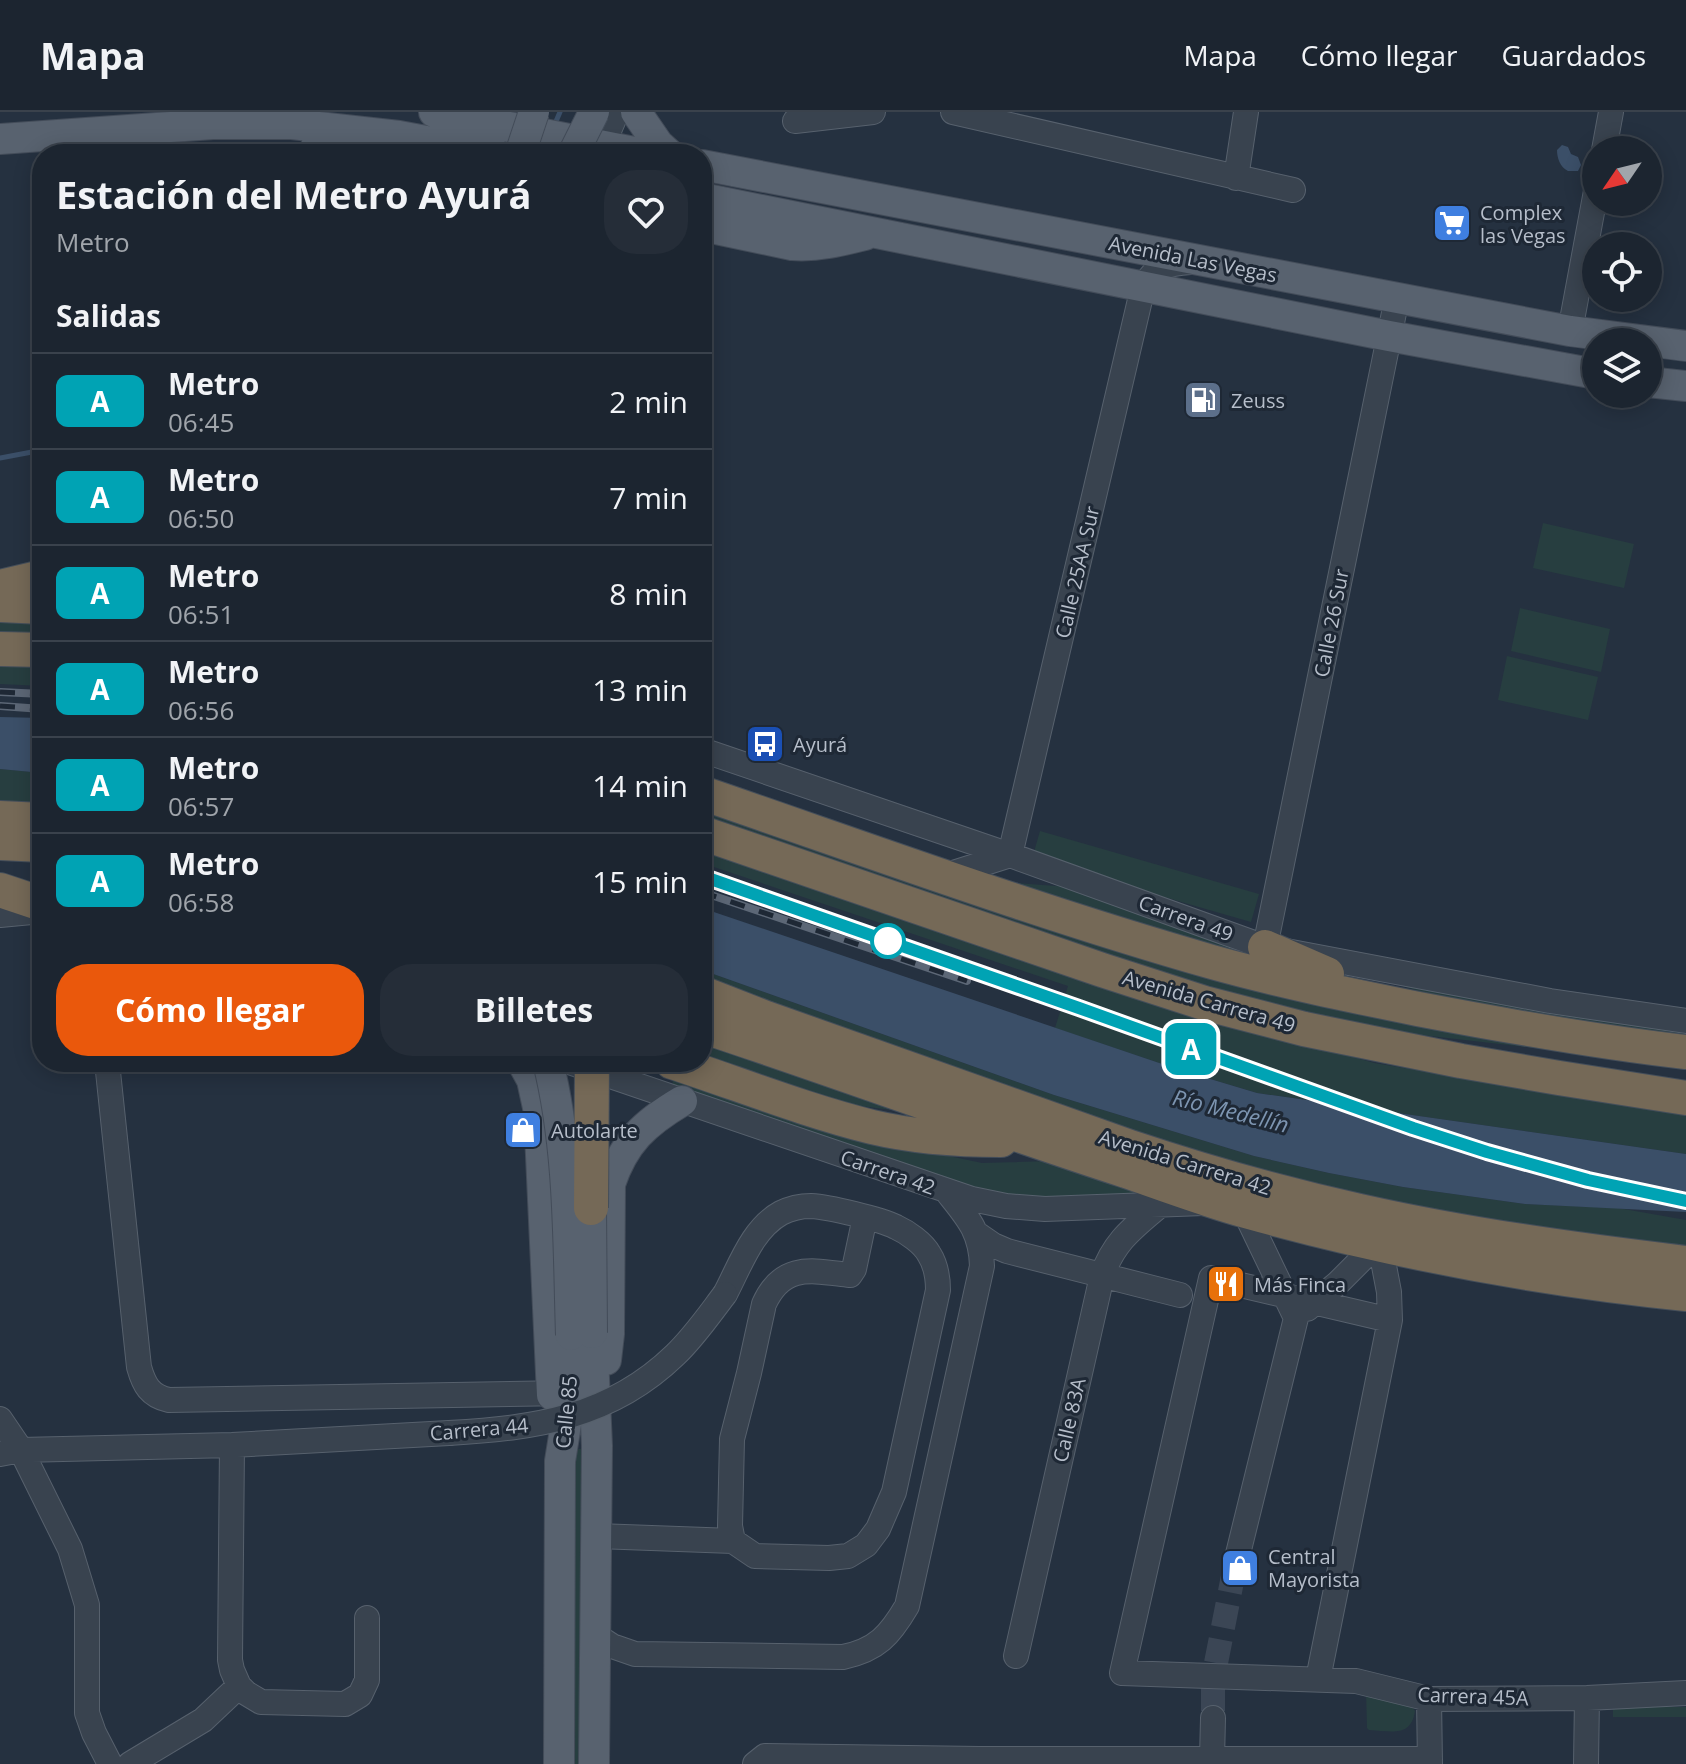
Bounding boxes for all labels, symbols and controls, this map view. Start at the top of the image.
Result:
text: Mapa [40,29,146,81]
text: Mapa [1183,36,1257,74]
text: Cómo llegar [1301,36,1457,74]
text: Guardados [1501,36,1646,74]
north arrow [1582,136,1662,216]
map controls [1582,136,1662,408]
text: Estación del Metro Ayurá [56,168,532,220]
button: heart [604,170,688,254]
place label: Complex las Vegas [1480,199,1566,249]
supermarket icon: Complex las Vegas [1431,202,1473,244]
text: Metro [56,224,130,260]
street label: Avenida Las Vegas [1107,229,1279,289]
button: locate [1582,232,1662,312]
text: Salidas [56,295,161,336]
button: layers [1582,328,1662,408]
text: Metro [168,363,259,404]
fuel station icon: Zeuss [1182,379,1224,421]
text: 2 min [609,381,688,422]
text: A [90,382,110,420]
place label: Zeuss [1231,387,1285,414]
text: 06:45 [168,404,234,440]
text: Metro [168,459,259,500]
text: 7 min [609,477,688,518]
text: A [90,478,110,516]
text: 06:50 [168,500,234,536]
street label: Calle 25AA Sur [1049,503,1105,641]
text: Metro [168,555,259,596]
street label: Calle 26 Sur [1307,567,1355,679]
text: 8 min [609,573,688,614]
text: A [90,574,110,612]
text: 06:51 [168,596,234,632]
text: Metro [168,651,259,692]
text: 13 min [592,669,688,710]
text: A [90,670,110,708]
text: 06:56 [168,692,234,728]
bus stop icon: Ayurá [744,723,786,765]
place label: Ayurá [793,731,847,758]
text: Metro [168,747,259,788]
text: 14 min [592,765,688,806]
text: A [90,766,110,804]
text: 06:57 [168,788,234,824]
text: Metro [168,843,259,884]
text: 15 min [592,861,688,902]
text: A [90,862,110,900]
text: 06:58 [168,884,234,920]
street label: Carrera 49 [1135,888,1237,948]
unlabelled marker [871,924,905,958]
street label: Avenida Carrera 49 [1120,963,1298,1039]
button: Cómo llegar [56,964,364,1056]
button: Billetes [380,964,688,1056]
line badge: A [1165,1023,1217,1075]
text: A [1181,1030,1201,1068]
water label: Río Medellín [1170,1081,1292,1139]
shop icon: Autolarte [502,1109,544,1151]
place label: Autolarte [551,1117,638,1144]
street label: Avenida Carrera 42 [1096,1123,1274,1201]
street label: Carrera 42 [837,1143,939,1201]
restaurant icon: Más Finca [1205,1263,1247,1305]
place label: Más Finca [1254,1271,1346,1298]
street label: Calle 85 [549,1374,583,1450]
street label: Calle 83A [1046,1375,1092,1465]
street label: Carrera 44 [429,1411,530,1447]
place label: Central Mayorista [1268,1543,1360,1593]
shop icon: Central Mayorista [1219,1547,1261,1589]
street label: Carrera 45A [1417,1681,1529,1711]

